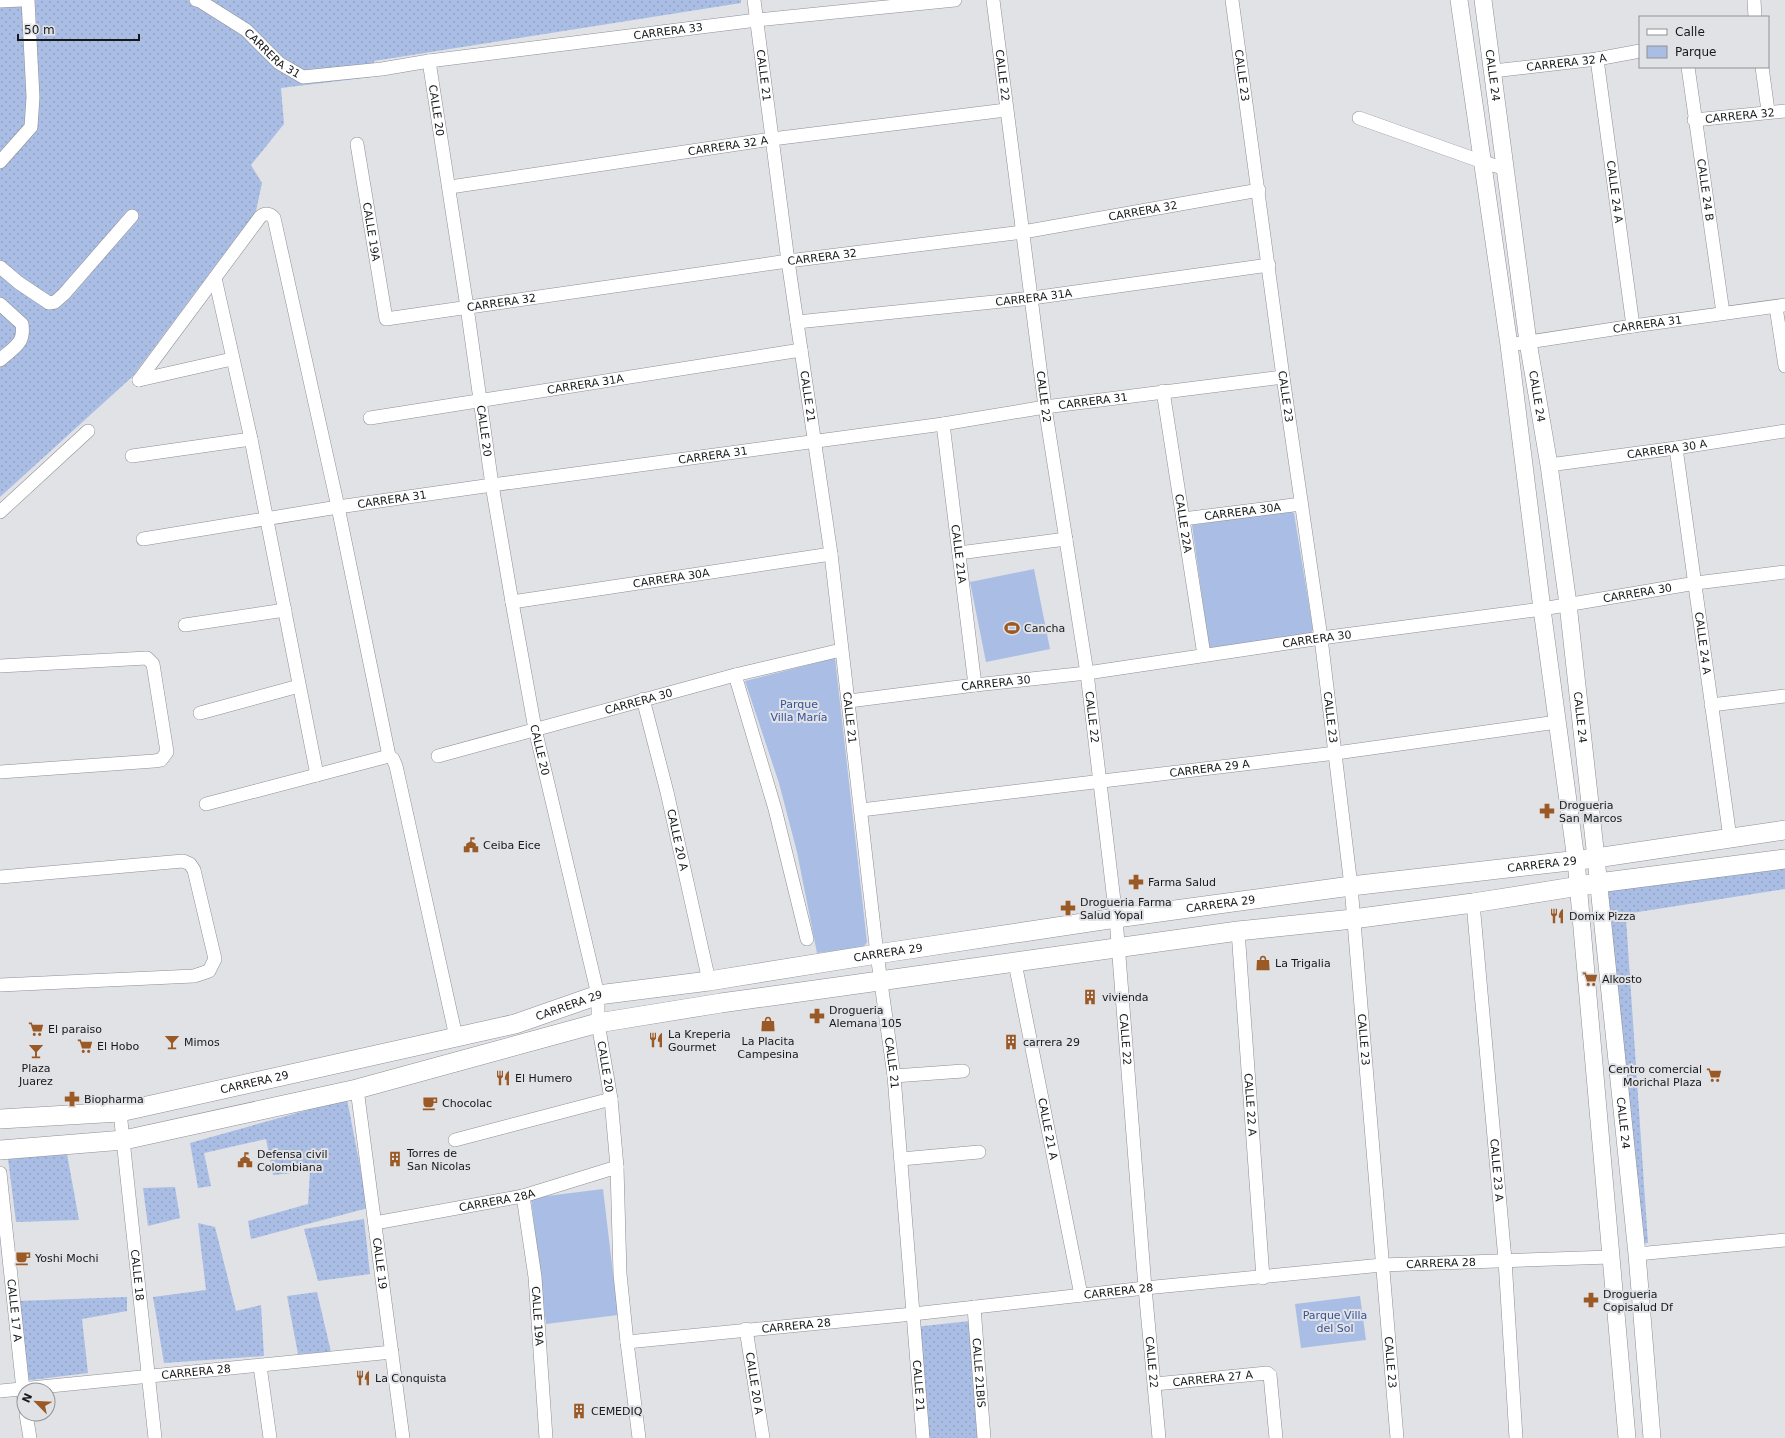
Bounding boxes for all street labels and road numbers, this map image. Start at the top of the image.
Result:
street label: CARRERA 33 [633,21,704,42]
street label: CARRERA 31 [242,26,302,81]
street label: CALLE 21 [754,49,773,102]
street label: CALLE 22 [992,49,1012,102]
street label: CALLE 23 [1232,49,1252,102]
street label: CALLE 24 [1483,49,1502,102]
street label: CARRERA 32 A [1526,51,1608,74]
street label: CALLE 20 [426,84,447,137]
street label: CARRERA 32 [1704,106,1775,126]
street label: CARRERA 32 A [687,134,769,158]
street label: CALLE 24 B [1694,158,1716,222]
street label: CALLE 24 A [1604,160,1625,224]
street label: CARRERA 32 [1107,199,1178,224]
street label: CALLE 19A [360,201,382,263]
street label: CARRERA 32 [787,247,858,268]
street label: CARRERA 31A [995,286,1073,309]
street label: CARRERA 32 [466,291,537,314]
street label: CARRERA 31 [1612,313,1683,336]
street label: CALLE 21 [797,370,818,423]
street label: CALLE 22 [1033,370,1053,424]
street label: CALLE 23 [1275,370,1295,423]
street label: CALLE 24 [1526,370,1548,423]
street label: CARRERA 31A [546,372,625,397]
street label: CARRERA 31 [1058,391,1128,412]
street label: CALLE 20 [474,404,494,458]
street label: CARRERA 30 A [1626,437,1708,462]
street label: CARRERA 31 [677,445,748,467]
street label: CARRERA 31 [356,488,427,511]
street label: CALLE 22A [1172,493,1194,554]
street label: CARRERA 30A [1203,501,1282,523]
street label: CALLE 21A [948,524,969,585]
street label: CARRERA 30A [632,566,711,591]
street label: CARRERA 30 [1602,581,1673,606]
street label: CALLE 24 A [1692,611,1713,676]
street label: CARRERA 30 [1281,628,1352,651]
street label: CARRERA 30 [960,673,1031,694]
street label: CARRERA 30 [603,686,674,717]
street label: CALLE 21 [840,691,859,744]
street label: CALLE 22 [1082,691,1101,744]
street label: CALLE 23 [1321,691,1340,744]
street label: CALLE 24 [1571,691,1589,744]
street label: CALLE 20 [527,724,552,777]
street label: CARRERA 29 A [1169,757,1251,780]
street label: CALLE 20 A [664,808,690,873]
street label: CARRERA 29 [1507,854,1577,875]
street label: CARRERA 29 [1185,893,1256,915]
street label: CARRERA 29 [853,941,924,965]
street label: CARRERA 29 [534,989,603,1023]
street label: CALLE 22 [1117,1013,1134,1066]
street label: CALLE 23 [1355,1013,1372,1066]
street label: CALLE 21 [882,1036,901,1089]
street label: CALLE 20 [594,1040,616,1093]
street label: CARRERA 29 [219,1069,290,1096]
street label: CALLE 22 A [1241,1073,1259,1137]
street label: CALLE 21 A [1035,1097,1060,1161]
street label: CALLE 24 [1614,1097,1632,1150]
street label: CALLE 23 A [1487,1138,1506,1202]
street label: CARRERA 28A [458,1187,537,1215]
street label: CALLE 19 [370,1237,389,1290]
street label: CALLE 18 [128,1249,146,1302]
street label: CARRERA 28 [1406,1256,1476,1271]
street label: CALLE 17 A [4,1278,24,1343]
street label: CARRERA 28 [1083,1281,1154,1302]
street label: CALLE 19A [529,1286,546,1347]
street label: CARRERA 28 [761,1316,832,1336]
street label: CALLE 22 [1143,1336,1160,1389]
street label: CALLE 23 [1382,1336,1399,1389]
street label: CALLE 21BIS [969,1338,988,1408]
street label: CALLE 20 A [743,1351,765,1416]
street label: CALLE 21 [910,1359,927,1412]
street label: CARRERA 28 [161,1362,231,1382]
street label: CARRERA 27 A [1172,1368,1254,1389]

